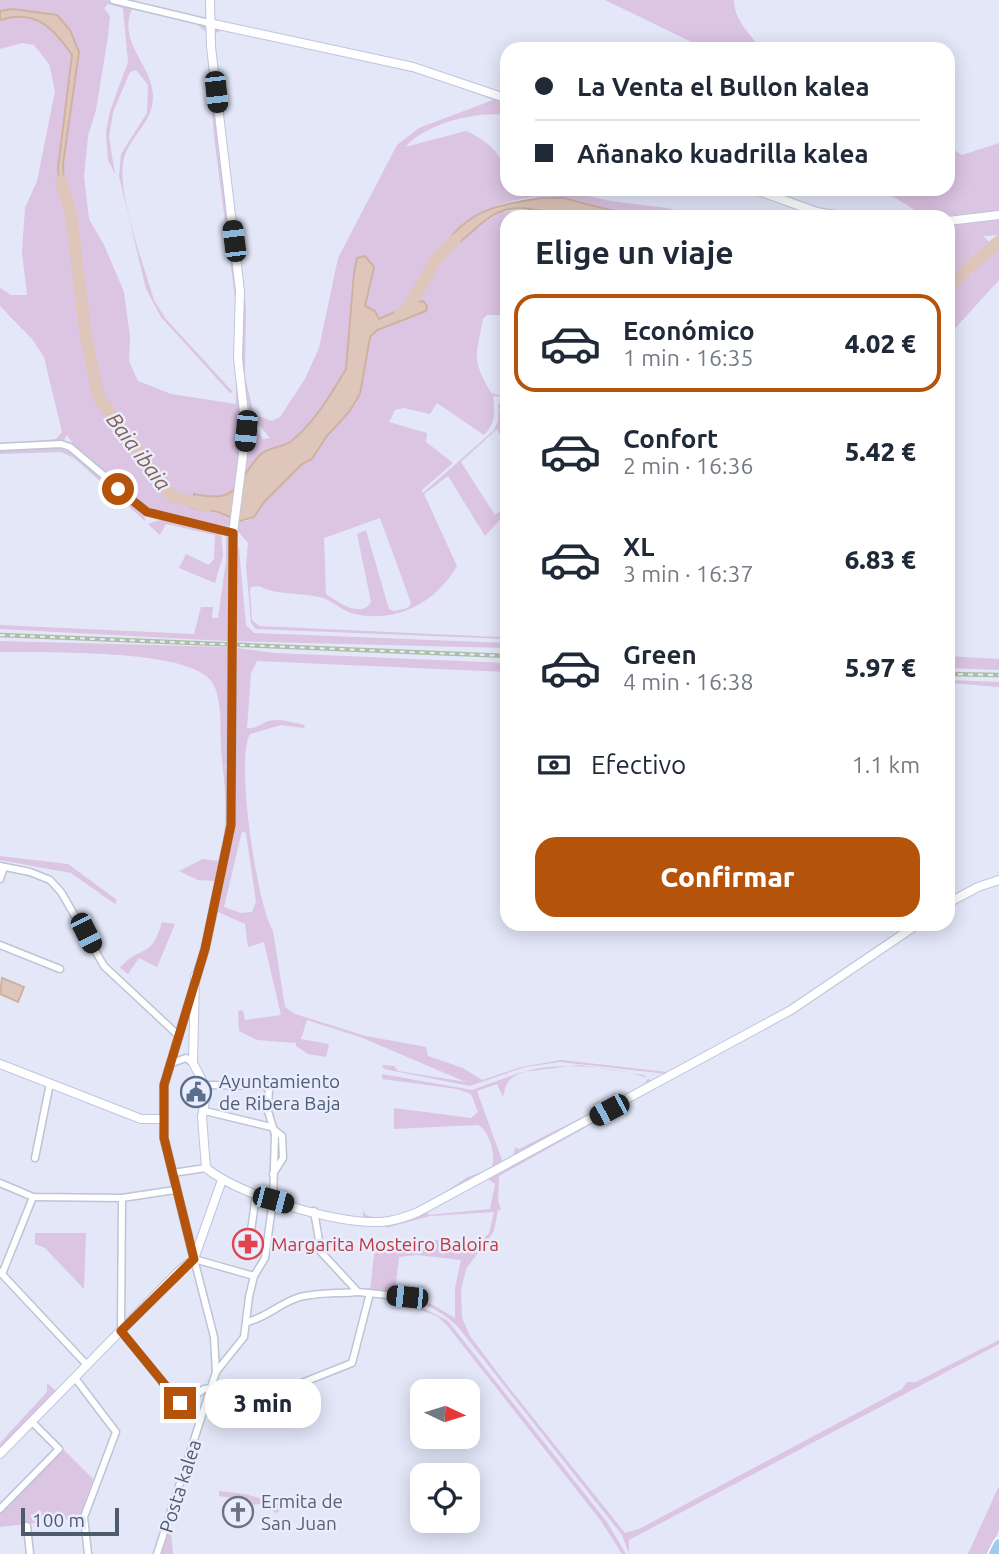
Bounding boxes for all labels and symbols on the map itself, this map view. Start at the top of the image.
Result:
car [204,70,229,114]
car [222,219,247,263]
water label: Baia ibaia [102,408,176,494]
car [234,409,259,453]
route start [102,473,134,505]
car [68,910,105,956]
place label: Ayuntamiento de Ribera Baja [219,1070,341,1114]
public building icon: Ayuntamiento de Ribera Baja [179,1075,213,1109]
car [586,1091,633,1129]
car [250,1184,297,1216]
pharmacy icon: Margarita Mosteiro Baloira [231,1227,265,1261]
place label: Margarita Mosteiro Baloira [271,1233,499,1255]
car [386,1284,429,1310]
callout: 3 min [204,1378,320,1428]
north arrow [410,1379,480,1449]
route end [164,1387,196,1419]
street label: Posta kalea [155,1437,205,1535]
place label: Ermita de San Juan [261,1490,343,1534]
church icon: Ermita de San Juan [221,1495,255,1529]
scale bar [21,1505,119,1537]

